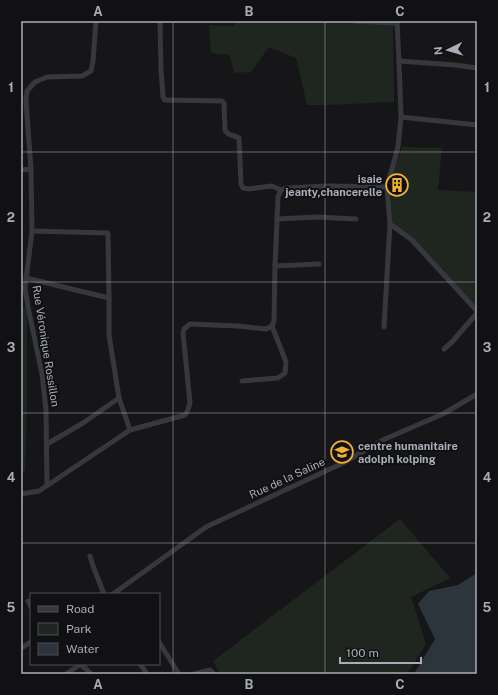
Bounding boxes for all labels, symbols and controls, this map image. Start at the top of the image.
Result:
text: A [93,4,103,19]
text: B [245,4,254,19]
text: C [395,4,405,19]
north arrow [428,30,468,70]
text: N [432,46,444,56]
text: 1 [8,80,14,95]
text: 1 [484,80,490,95]
building icon: isaie jeanty,chancerelle [384,172,410,198]
place label: isaie jeanty,chancerelle [284,173,382,198]
text: 2 [7,210,15,225]
text: 2 [483,210,491,225]
street label: Rue Véronique Rossillon [30,284,62,408]
text: 3 [7,340,16,355]
text: 3 [483,340,492,355]
school or university icon: centre humanitaire adolph kolping [329,439,355,465]
place label: centre humanitaire adolph kolping [358,440,458,465]
street label: Rue de la Saline [247,455,327,501]
text: 4 [7,470,16,485]
text: 4 [483,470,492,485]
legend [30,593,160,665]
text: 5 [7,600,16,615]
text: 5 [483,600,492,615]
text: Road [66,602,94,616]
text: Park [66,622,92,636]
scale bar [340,639,421,665]
text: Water [66,642,100,656]
text: 100 m [346,646,379,660]
text: A [93,677,103,692]
text: B [245,677,254,692]
text: C [395,677,405,692]

